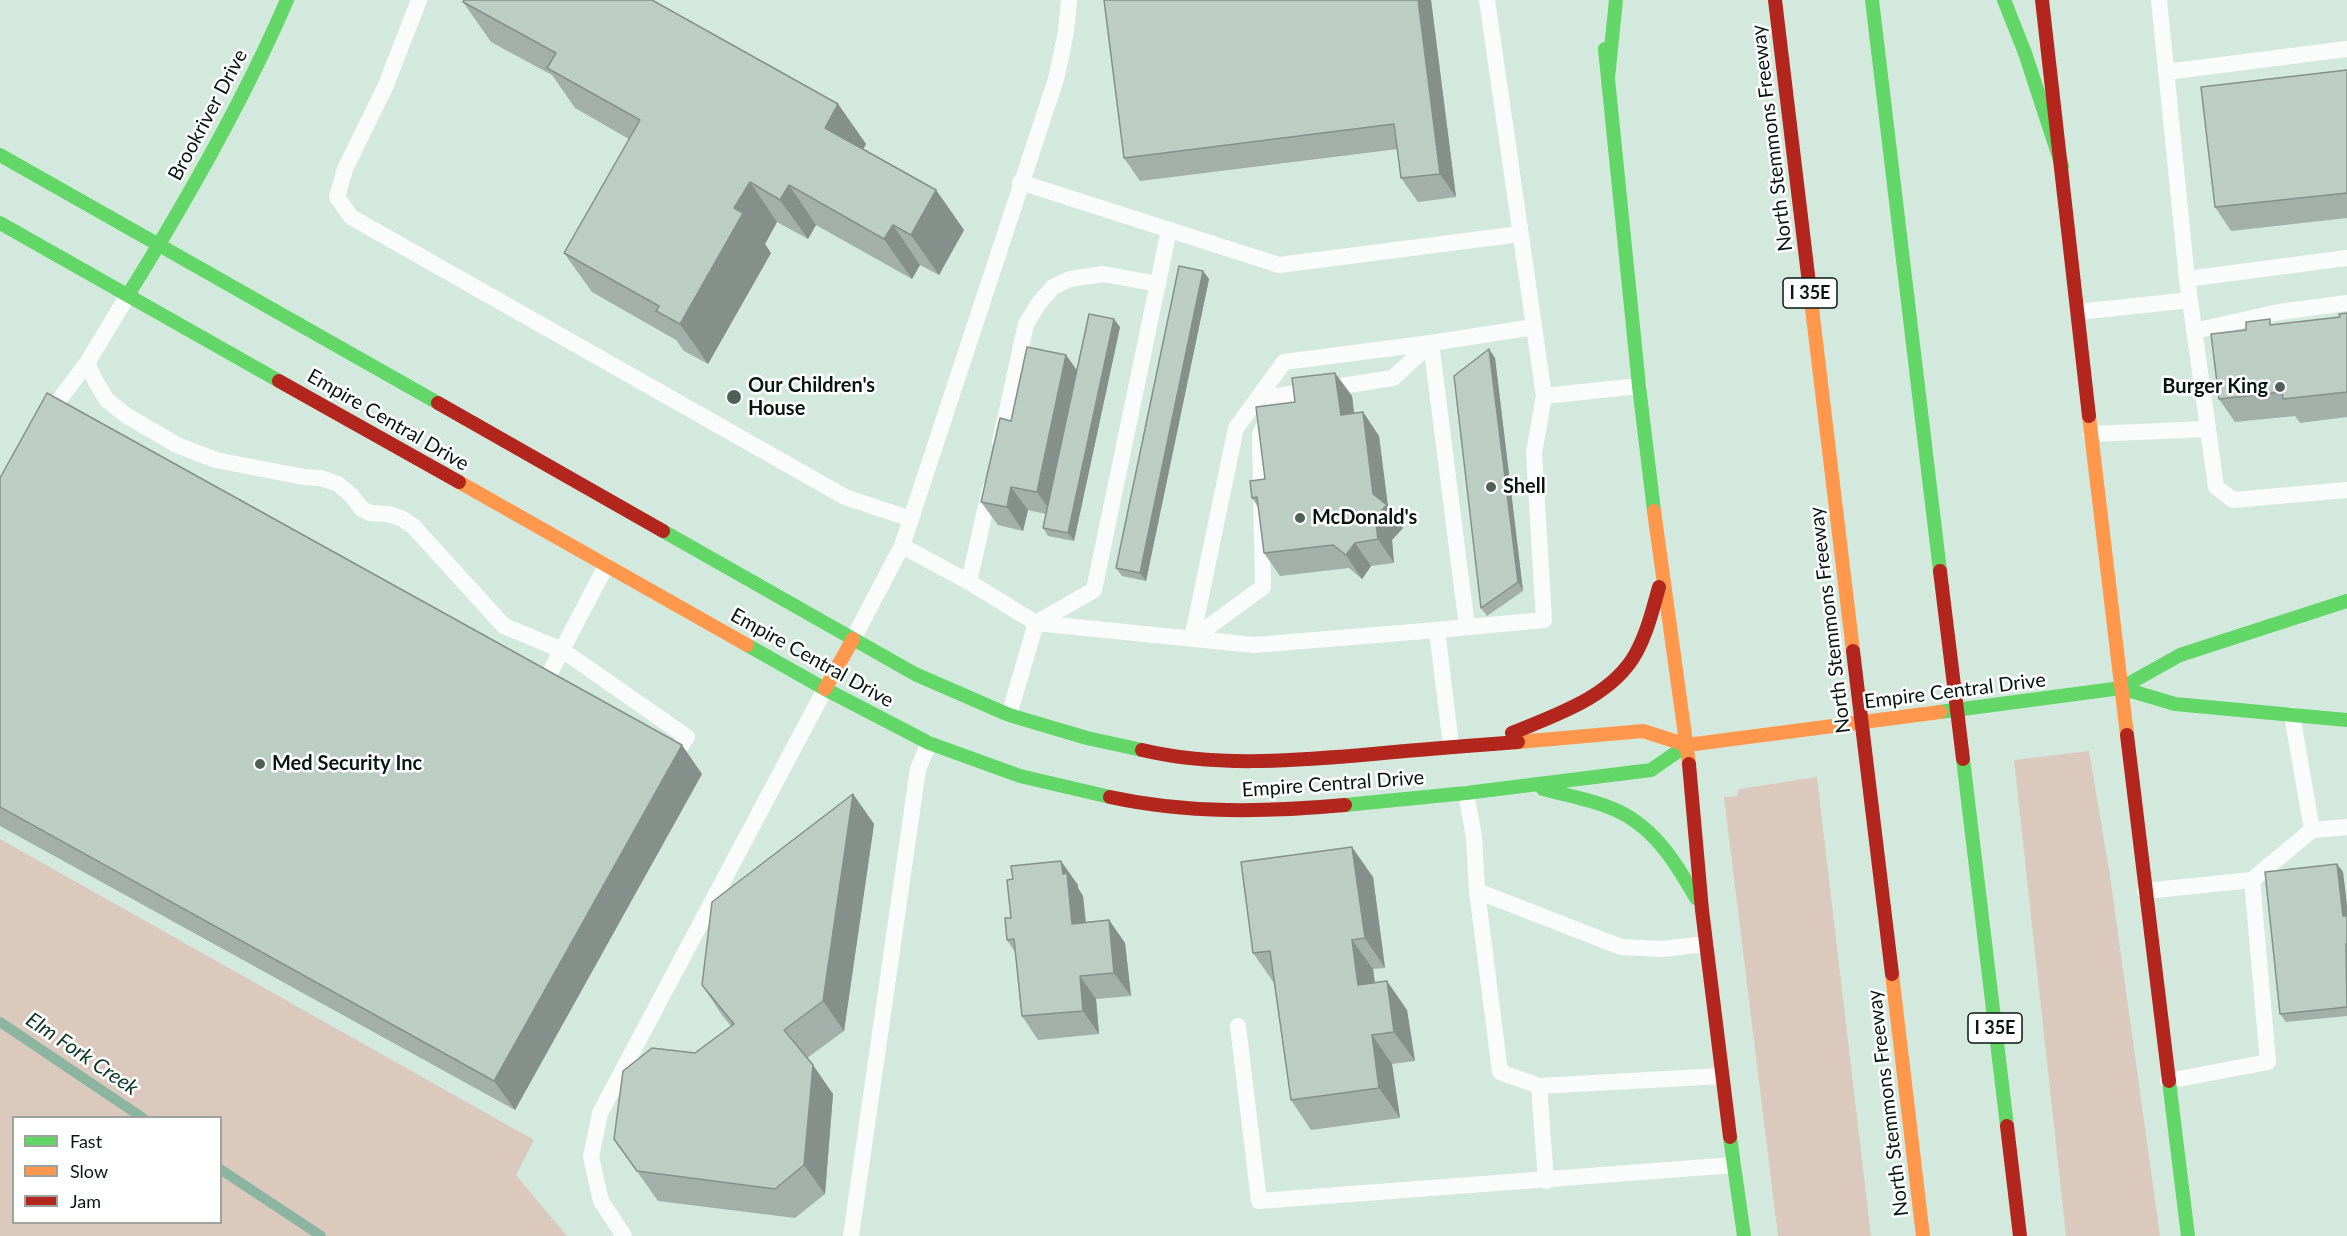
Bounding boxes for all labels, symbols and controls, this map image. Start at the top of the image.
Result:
street label: North Stemmons Freeway [1746,23,1798,253]
street label: Brookriver Drive [163,45,253,185]
road number: I 35E [1783,278,1837,308]
street label: Empire Central Drive [303,364,473,476]
place label: Our Children's House [748,374,875,421]
place label: Burger King [2162,375,2268,399]
marker: Burger King [2273,380,2287,394]
marker: Our Children's House [725,388,743,406]
place label: Shell [1503,475,1546,499]
marker: Shell [1484,480,1498,494]
street label: North Stemmons Freeway [1804,505,1856,735]
place label: McDonald's [1312,506,1417,530]
marker: McDonald's [1293,511,1307,525]
street label: Empire Central Drive [726,603,898,713]
street label: Empire Central Drive [1863,668,2047,714]
place label: Med Security Inc [272,752,422,776]
marker: Med Security Inc [253,757,267,771]
street label: Empire Central Drive [1241,766,1425,802]
street label: North Stemmons Freeway [1862,988,1914,1218]
water label: Elm Fork Creek [21,1007,143,1101]
road number: I 35E [1968,1013,2022,1043]
legend [12,1116,222,1224]
text: Fast [70,1130,102,1152]
text: Slow [70,1160,108,1182]
text: Jam [70,1190,101,1212]

